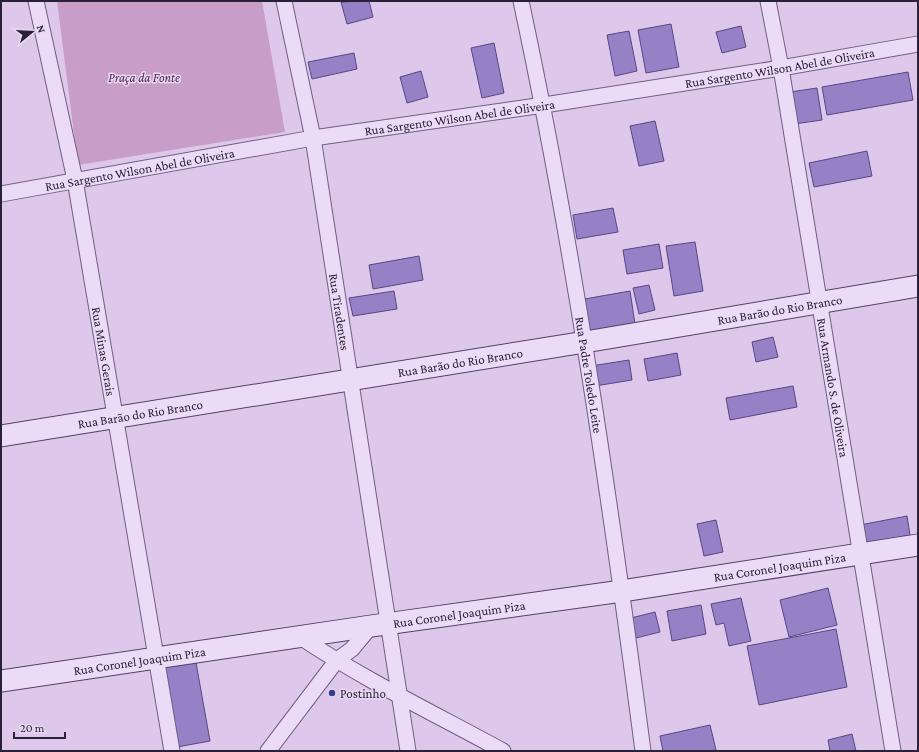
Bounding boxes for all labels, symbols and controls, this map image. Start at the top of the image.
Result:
north arrow [12,12,52,52]
text: N [35,23,49,35]
street label: Rua Sargento Wilson Abel de Oliveira [684,44,876,90]
park label: Praça da Fonte [108,70,180,85]
street label: Rua Sargento Wilson Abel de Oliveira [363,96,556,138]
street label: Rua Sargento Wilson Abel de Oliveira [44,145,236,193]
street label: Rua Tiradentes [327,272,353,352]
street label: Rua Barão do Rio Branco [716,291,843,327]
street label: Rua Minas Gerais [89,306,119,397]
street label: Rua Padre Toledo Leite [573,315,606,434]
street label: Rua Armando S. de Oliveira [815,317,852,458]
street label: Rua Barão do Rio Branco [397,345,524,380]
street label: Rua Barão do Rio Branco [77,396,204,431]
street label: Rua Coronel Joaquim Piza [712,549,847,584]
street label: Rua Coronel Joaquim Piza [392,597,526,630]
street label: Rua Coronel Joaquim Piza [72,643,207,678]
place label: Postinho [340,686,386,701]
marker: Postinho [327,688,337,698]
scale bar [14,714,65,740]
text: 20 m [20,721,45,735]

